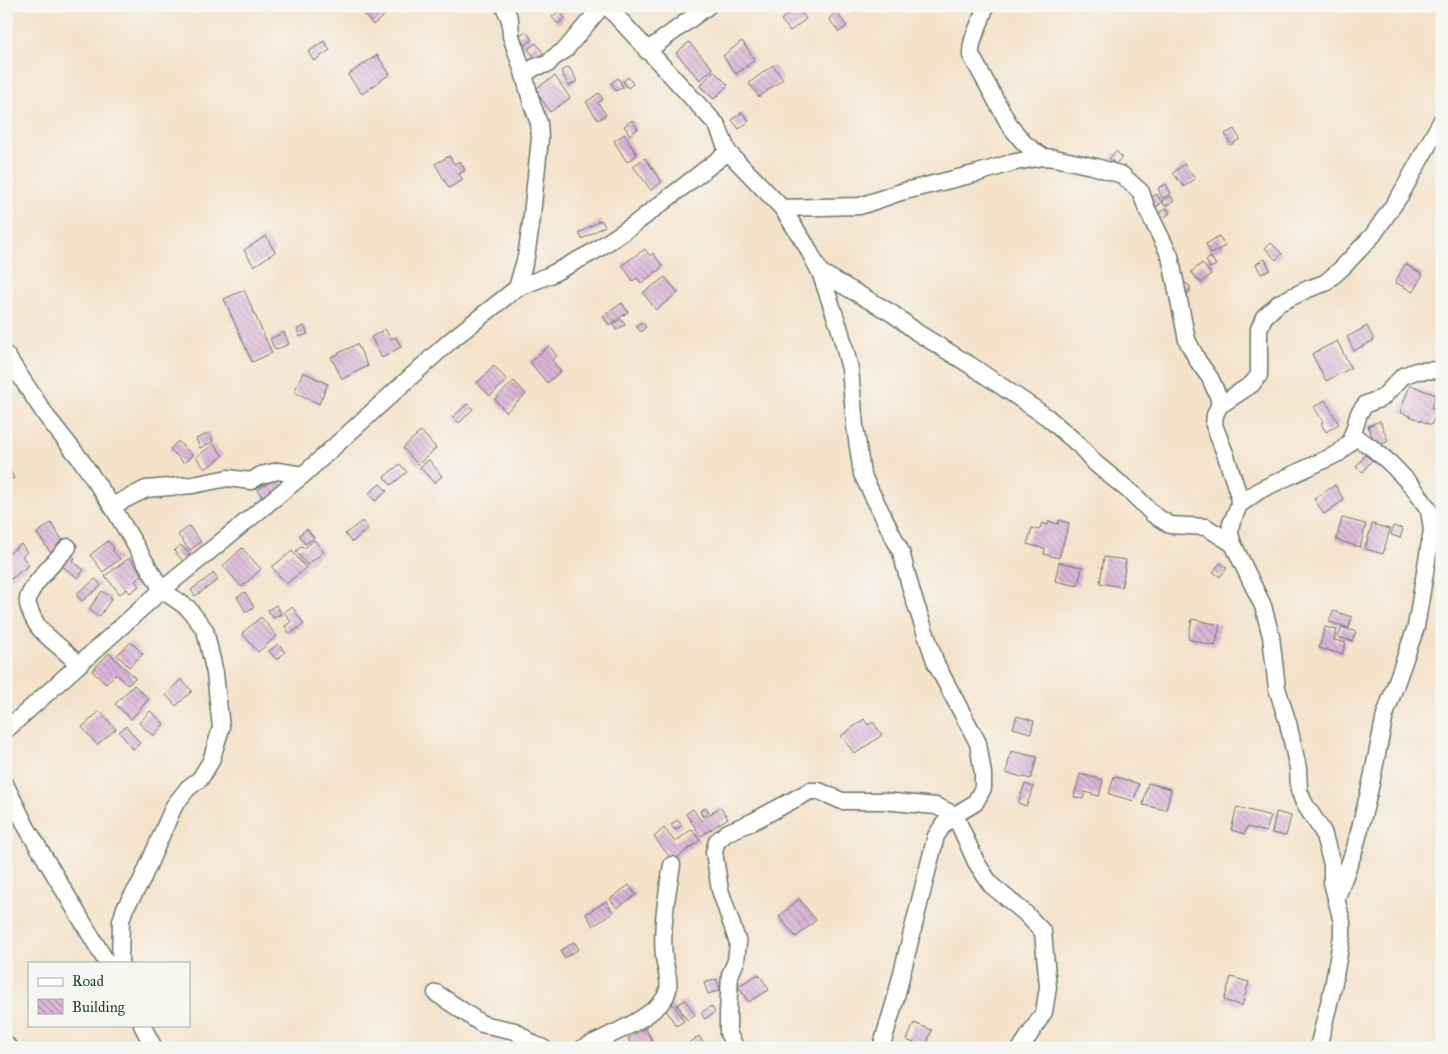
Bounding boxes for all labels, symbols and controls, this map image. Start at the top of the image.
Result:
legend [28,962,190,1026]
text: Road [72,972,104,990]
text: Building [72,998,126,1016]

